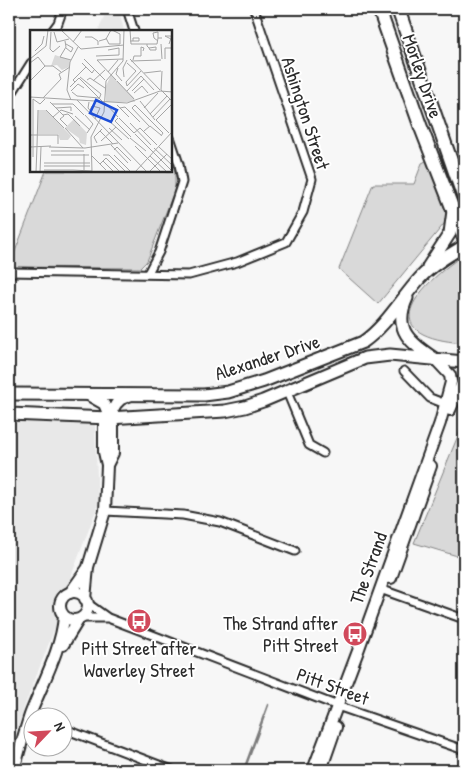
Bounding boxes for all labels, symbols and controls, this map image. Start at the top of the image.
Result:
inset map [30,30,172,172]
street label: Morley Drive [397,31,450,122]
street label: Ashington Street [276,53,337,173]
street label: Alexander Drive [211,328,323,386]
street label: The Strand [343,528,393,608]
bus stop icon: Pitt Street after Waverley Street [126,608,152,634]
place label: The Strand after Pitt Street [223,610,339,658]
bus stop icon: The Strand after Pitt Street [342,621,368,647]
place label: Pitt Street after Waverley Street [81,635,197,683]
street label: Pitt Street [293,661,373,711]
north arrow [22,706,72,756]
text: N [50,719,71,734]

